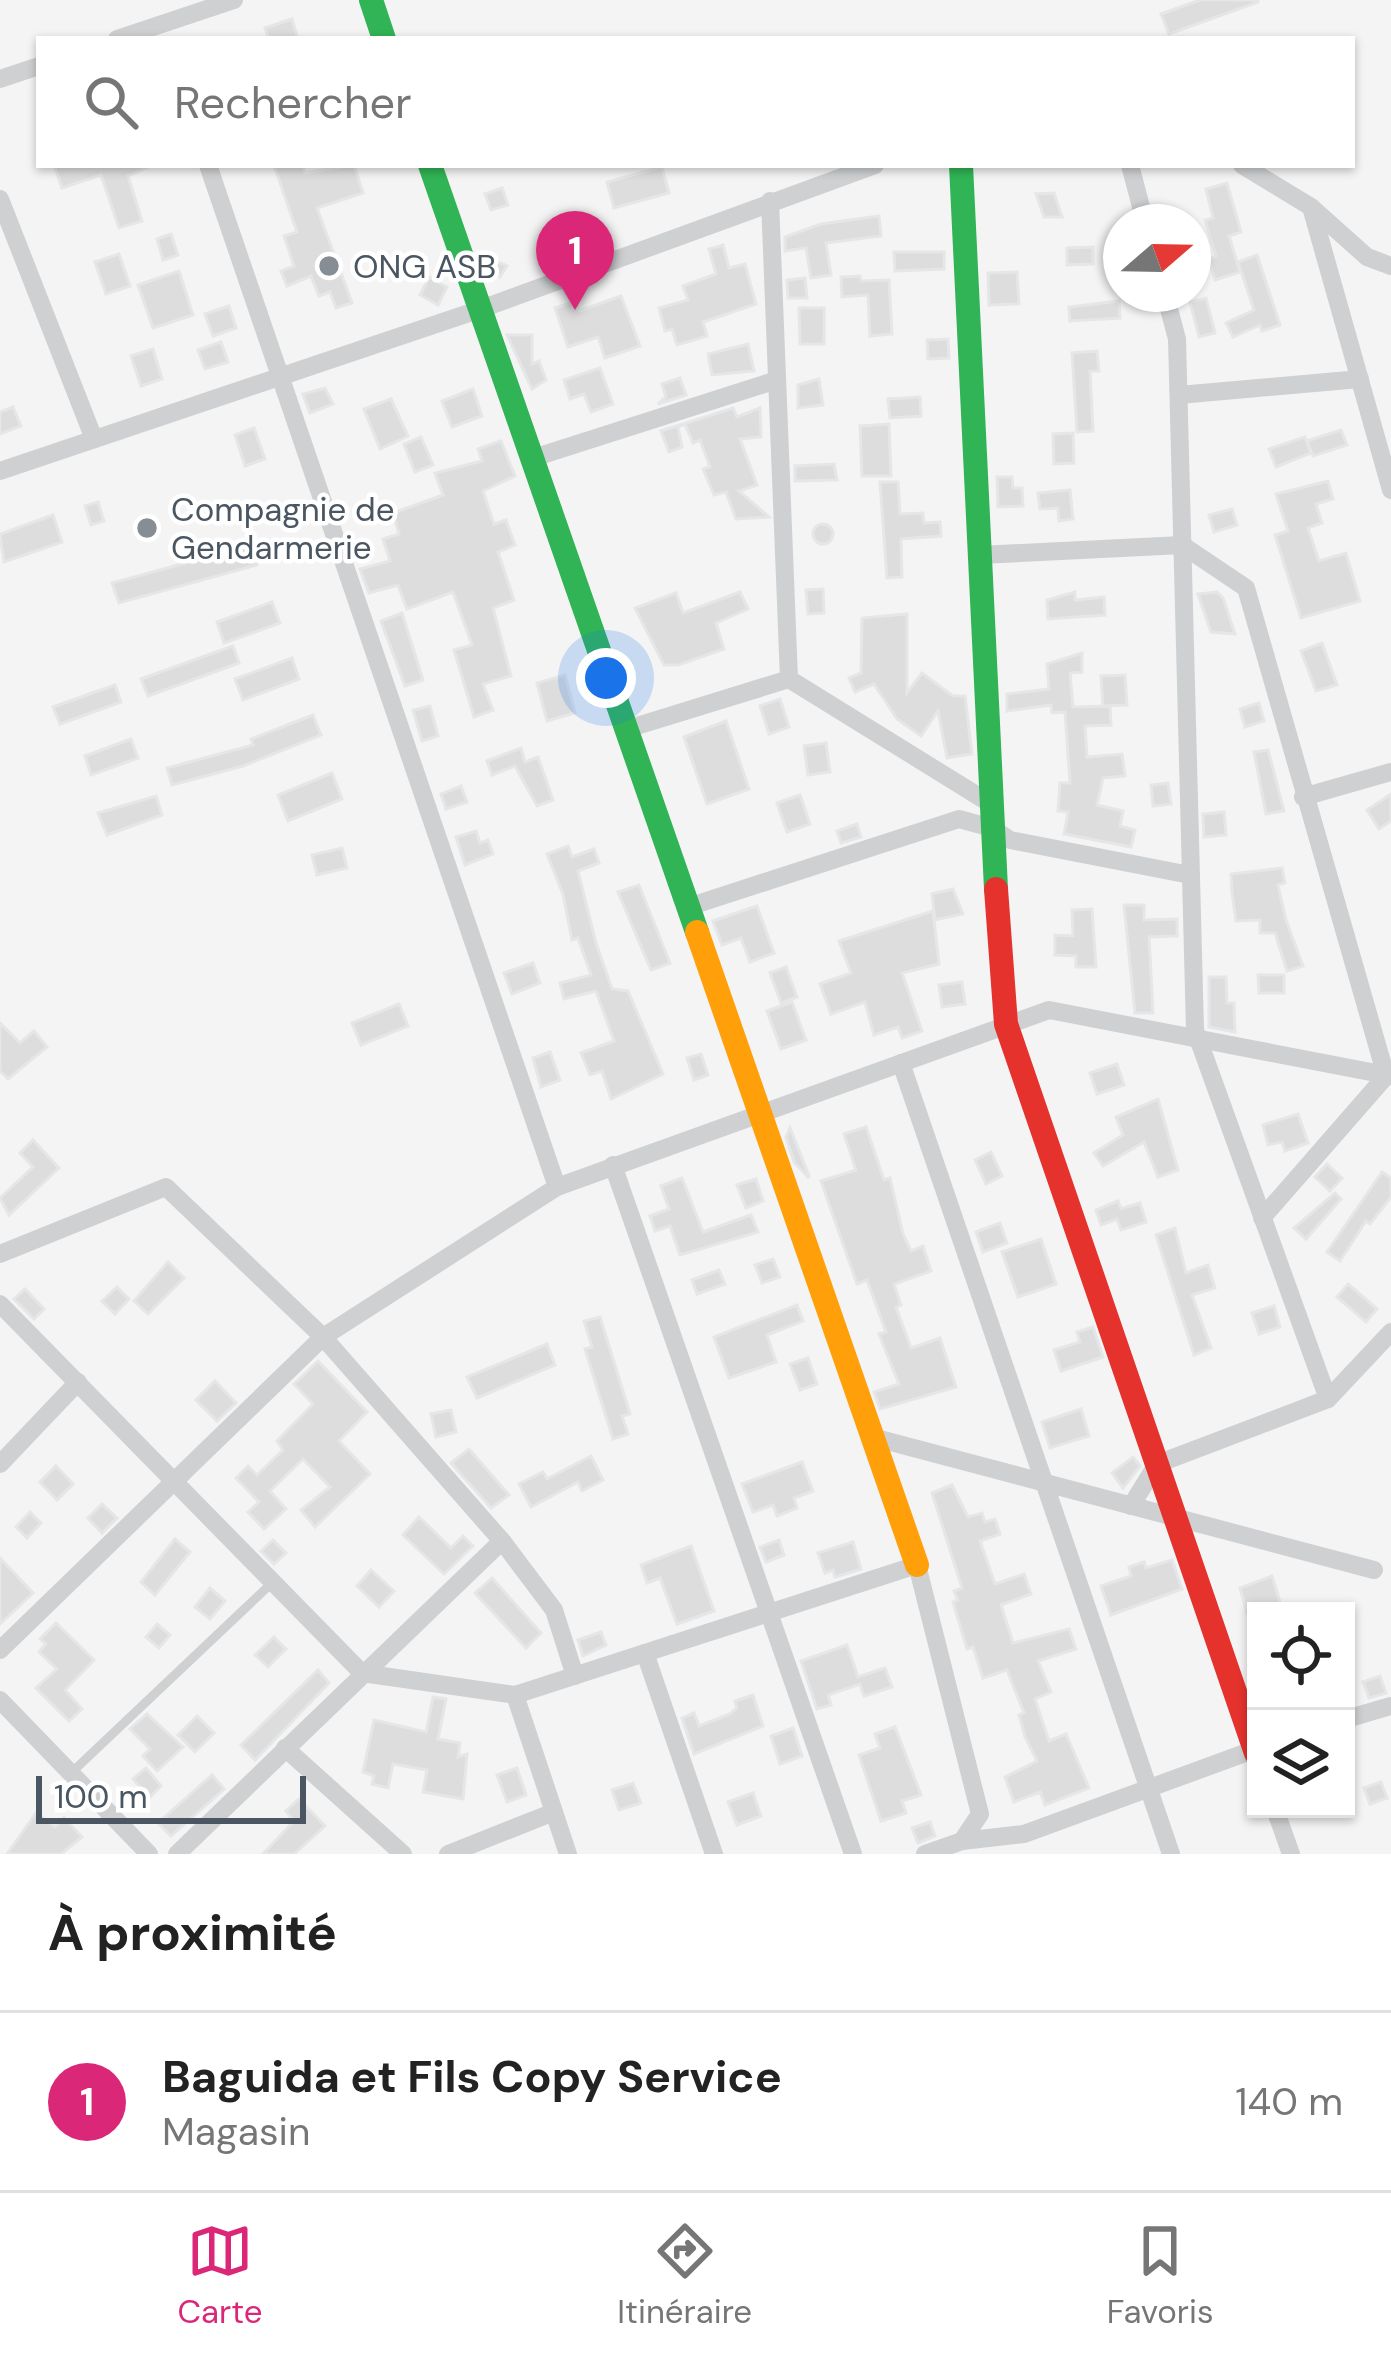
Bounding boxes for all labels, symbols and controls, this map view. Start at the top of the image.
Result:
search box [36,36,1355,168]
icon: search [78,69,144,135]
text: Rechercher [174,73,412,132]
north arrow [1103,204,1211,312]
pin: 1 [536,211,614,310]
place label: ONG ASB [353,245,496,288]
marker: ONG ASB [316,253,342,279]
place label: Compagnie de Gendarmerie [171,488,394,569]
marker: Compagnie de Gendarmerie [134,515,160,541]
your location [576,648,636,708]
map controls [1247,1602,1355,1818]
button: locate [1247,1602,1355,1710]
button: layers [1247,1710,1355,1818]
scale bar [36,1770,306,1823]
text: 100 m [54,1775,148,1818]
text: À proximité [48,1899,337,1966]
text: Baguida et Fils Copy Service [162,2047,782,2106]
text: 1 [80,2076,94,2127]
text: 140 m [1235,2076,1343,2127]
text: Magasin [162,2106,310,2157]
tab: Carte [177,2218,262,2333]
tab: Itinéraire [617,2218,752,2333]
tab: Favoris [1107,2218,1214,2333]

